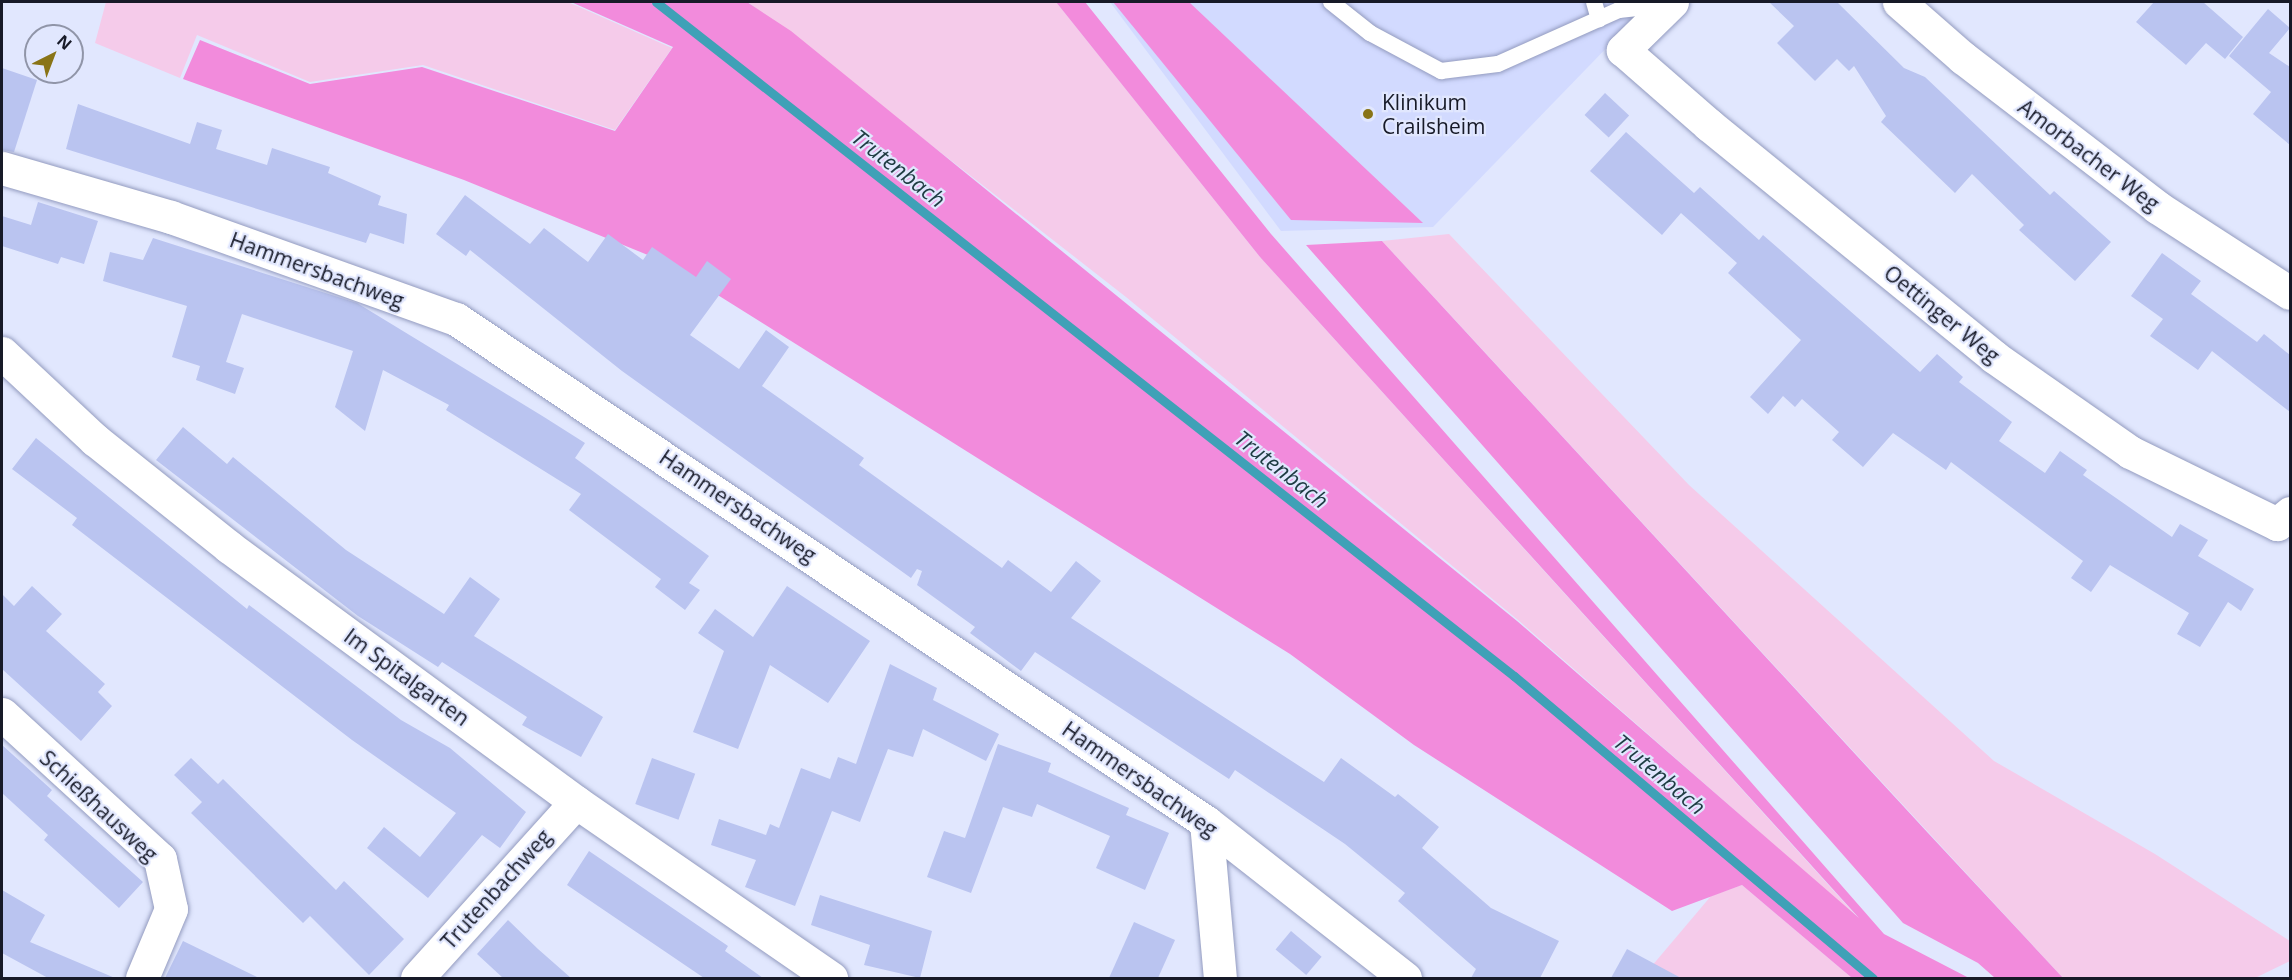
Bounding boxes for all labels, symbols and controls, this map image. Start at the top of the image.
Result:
north arrow [24,24,84,84]
text: N [53,30,77,55]
place label: Klinikum Crailsheim [1382,89,1486,139]
street label: Amorbacher Weg [2014,94,2164,216]
marker: Klinikum Crailsheim [1359,105,1377,123]
water label: Trutenbach [847,123,951,213]
street label: Hammersbachweg [227,227,407,313]
street label: Oettinger Weg [1879,260,2005,368]
water label: Trutenbach [1230,424,1334,514]
street label: Hammersbachweg [655,444,821,568]
street label: Im Spitalgarten [339,623,475,731]
street label: Hammersbachweg [1058,716,1222,842]
water label: Trutenbach [1609,728,1711,820]
street label: Schießhausweg [35,745,163,867]
street label: Trutenbachweg [436,824,556,954]

